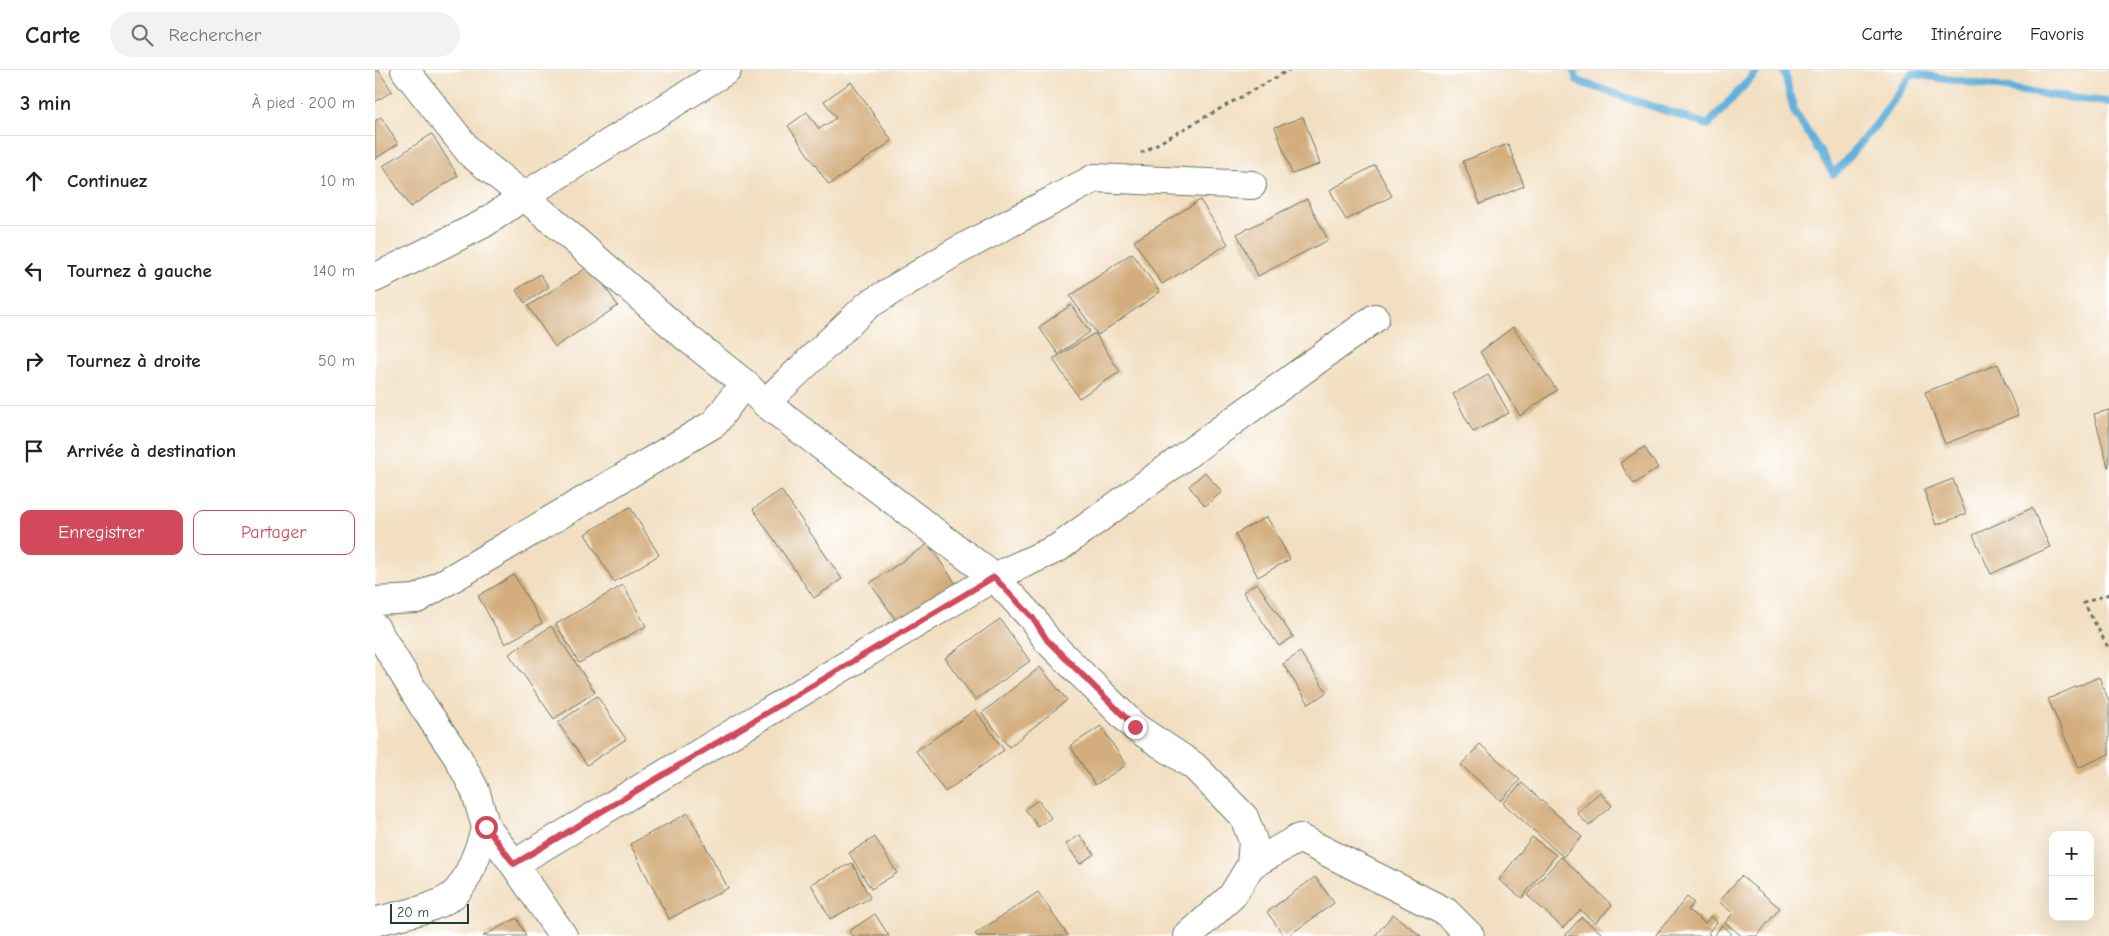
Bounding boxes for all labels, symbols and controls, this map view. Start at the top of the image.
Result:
search box [110,12,460,57]
text: Carte [25,21,80,49]
icon: search [128,21,156,49]
text: Rechercher [168,24,261,46]
text: Carte [1862,24,1903,45]
text: Itinéraire [1931,24,2002,45]
text: Favoris [2030,24,2084,45]
text: 3 min [20,91,71,115]
text: À pied · 200 m [252,94,355,112]
icon: ahead [20,167,48,195]
text: Continuez [67,170,147,192]
text: 10 m [320,172,355,190]
icon: left [20,257,48,285]
text: Tournez à gauche [67,260,212,282]
text: 140 m [313,262,355,280]
icon: right [20,347,48,375]
text: Tournez à droite [67,350,201,372]
text: 50 m [318,352,355,370]
icon: arrive [20,437,48,465]
text: Arrivée à destination [67,440,236,462]
button: Enregistrer [20,510,183,555]
button: Partager [193,510,355,555]
route end [1124,716,1147,739]
route start [475,816,498,839]
map controls [2049,831,2094,921]
button: + [2049,831,2094,876]
button: − [2049,876,2094,921]
scale bar [390,901,469,924]
text: 20 m [397,904,429,921]

